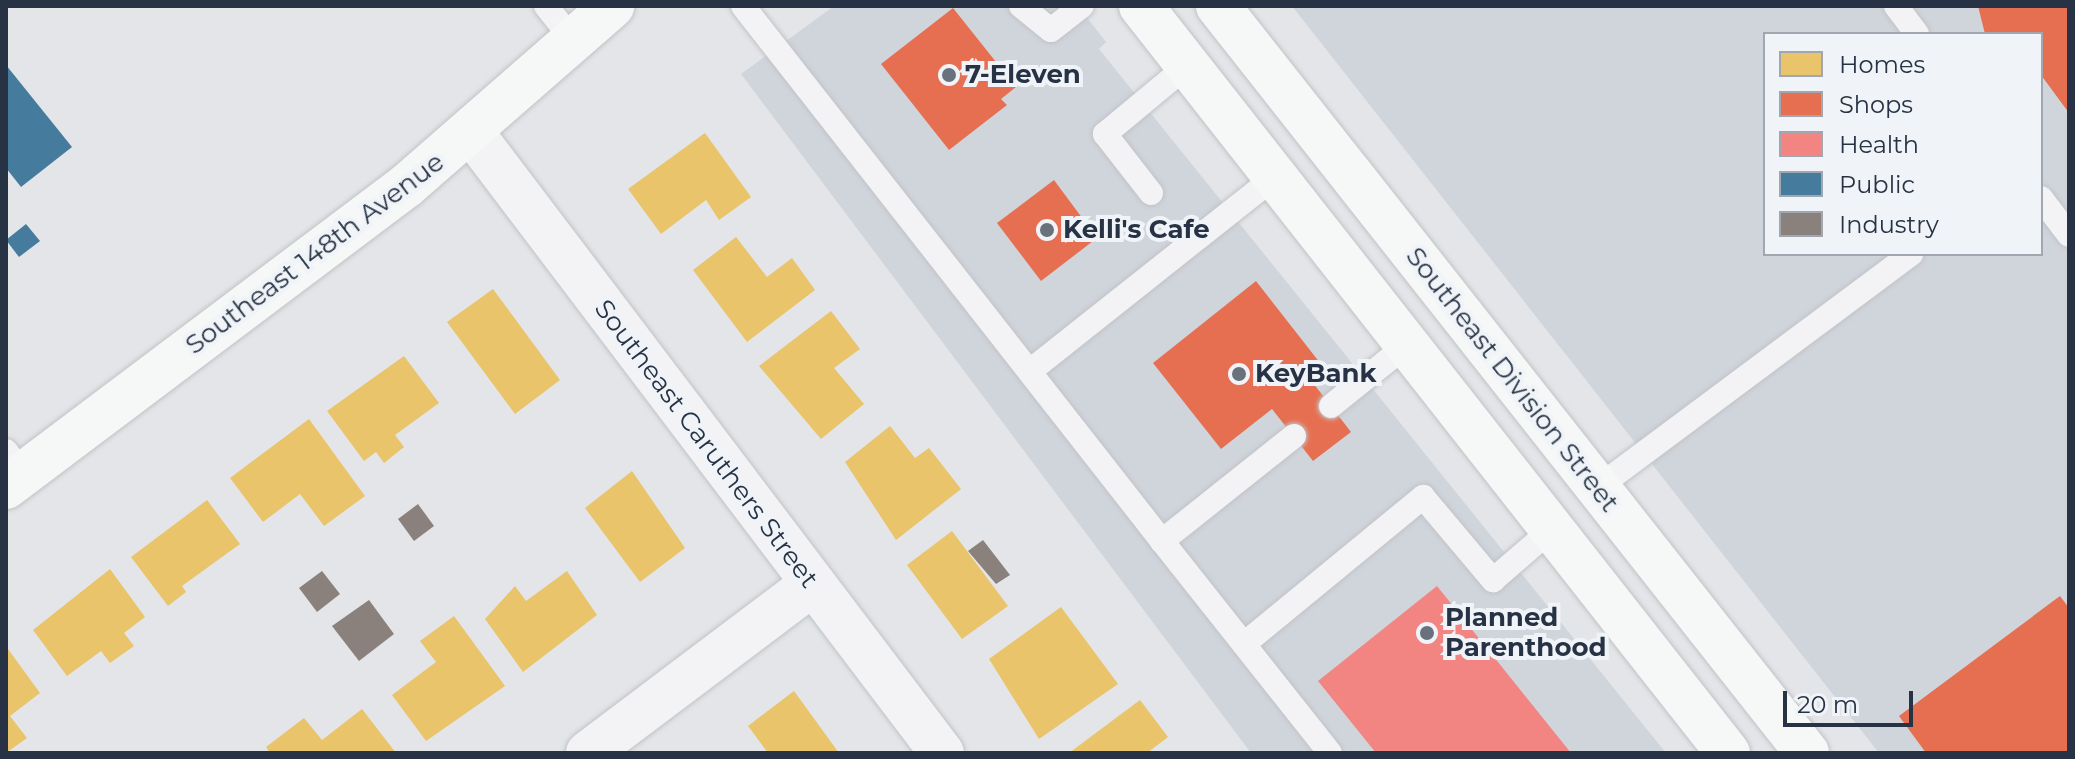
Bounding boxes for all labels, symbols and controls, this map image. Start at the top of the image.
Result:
legend [1763,32,2043,256]
text: Homes [1839,50,1925,79]
place label: 7-Eleven [965,59,1081,91]
marker: 7-Eleven [940,66,958,84]
text: Shops [1839,90,1913,119]
text: Health [1839,130,1919,159]
street label: Southeast 148th Avenue [180,147,450,361]
text: Public [1839,170,1915,199]
text: Industry [1839,210,1939,239]
place label: Kelli's Cafe [1063,214,1210,246]
marker: Kelli's Cafe [1038,221,1056,239]
street label: Southeast Division Street [1399,242,1625,518]
street label: Southeast Caruthers Street [588,294,824,594]
place label: KeyBank [1255,358,1377,390]
marker: KeyBank [1230,365,1248,383]
place label: Planned Parenthood [1445,602,1606,664]
marker: Planned Parenthood [1416,622,1438,644]
scale bar [1787,675,1917,725]
text: 20 m [1797,690,1858,719]

